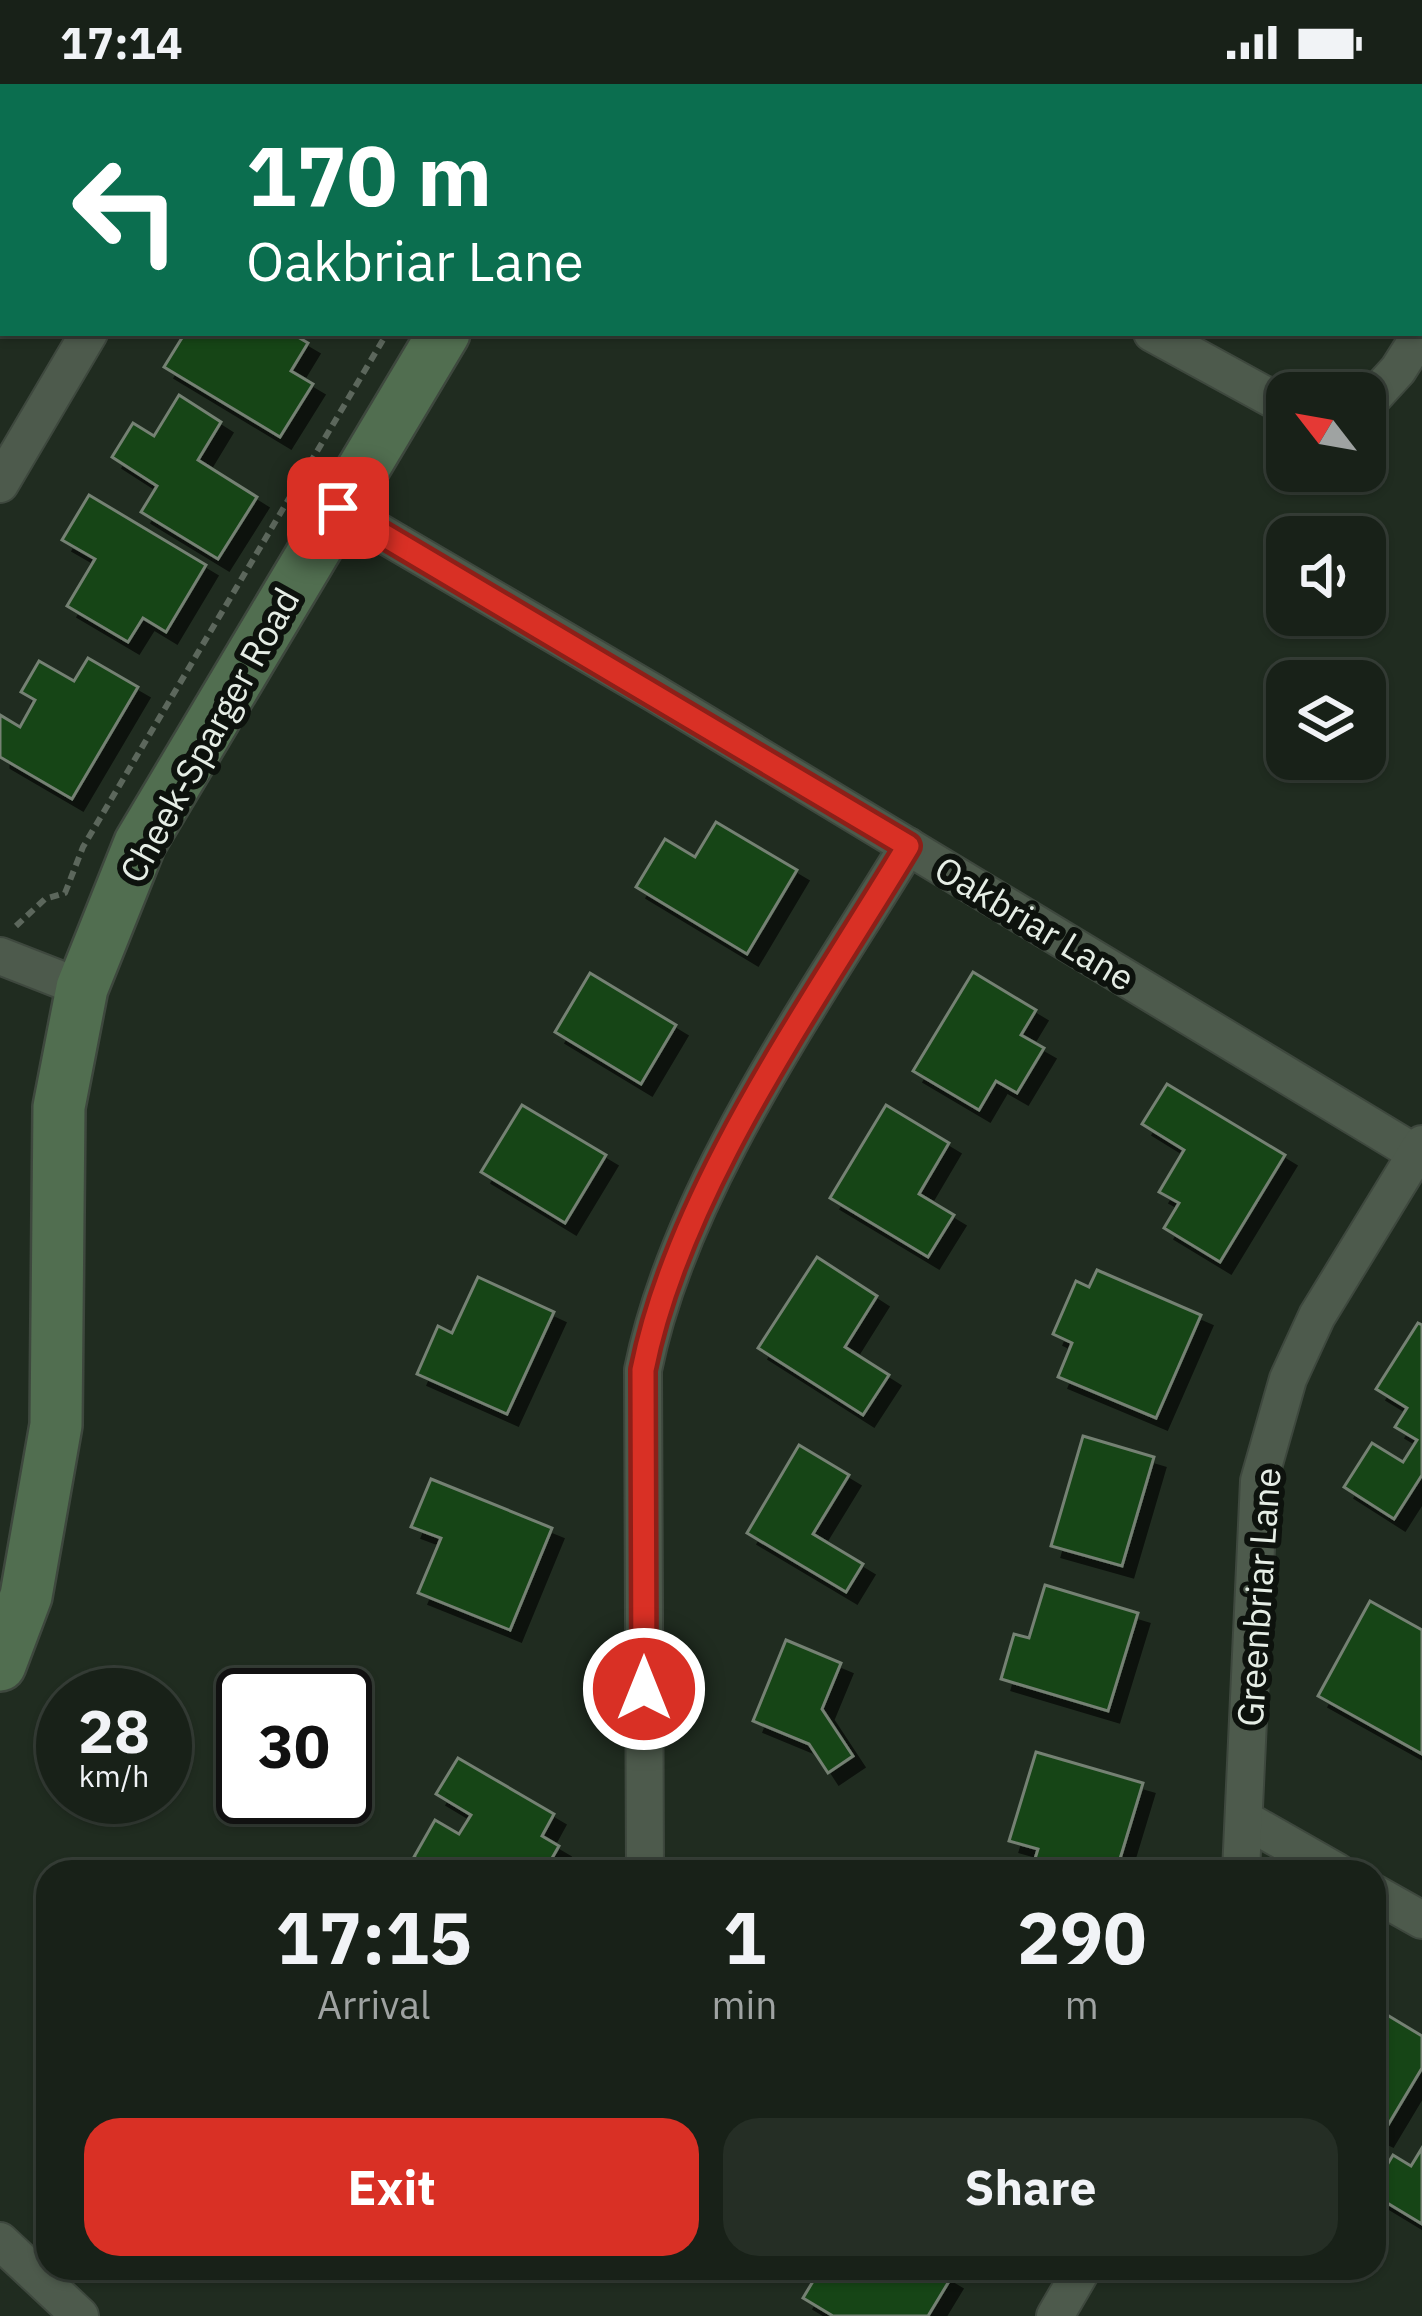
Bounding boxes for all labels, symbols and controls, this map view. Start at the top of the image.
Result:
text: 17:14 [60,13,183,71]
text: 170 m [246,120,492,229]
icon: left [48,132,204,288]
text: Oakbriar Lane [246,226,584,296]
north arrow [1266,372,1386,492]
map controls [1266,372,1386,780]
pin [287,457,389,559]
icon: arrive [305,475,371,541]
button: sound [1266,516,1386,636]
street label: Cheek-Sparger Road [109,579,309,891]
button: layers [1266,660,1386,780]
street label: Oakbriar Lane [926,845,1144,1001]
street label: Greenbriar Lane [1226,1466,1290,1728]
position arrow [581,1626,707,1752]
speed limit sign: 30 [216,1668,372,1824]
text: 28 [78,1691,150,1770]
text: km/h [79,1756,149,1795]
text: 17:15 [275,1890,472,1984]
text: 1 [723,1890,766,1984]
text: 290 [1017,1890,1147,1984]
text: Arrival [317,1979,431,2030]
text: min [712,1979,777,2030]
text: m [1065,1979,1099,2030]
button: Exit [84,2118,699,2256]
button: Share [723,2118,1338,2256]

